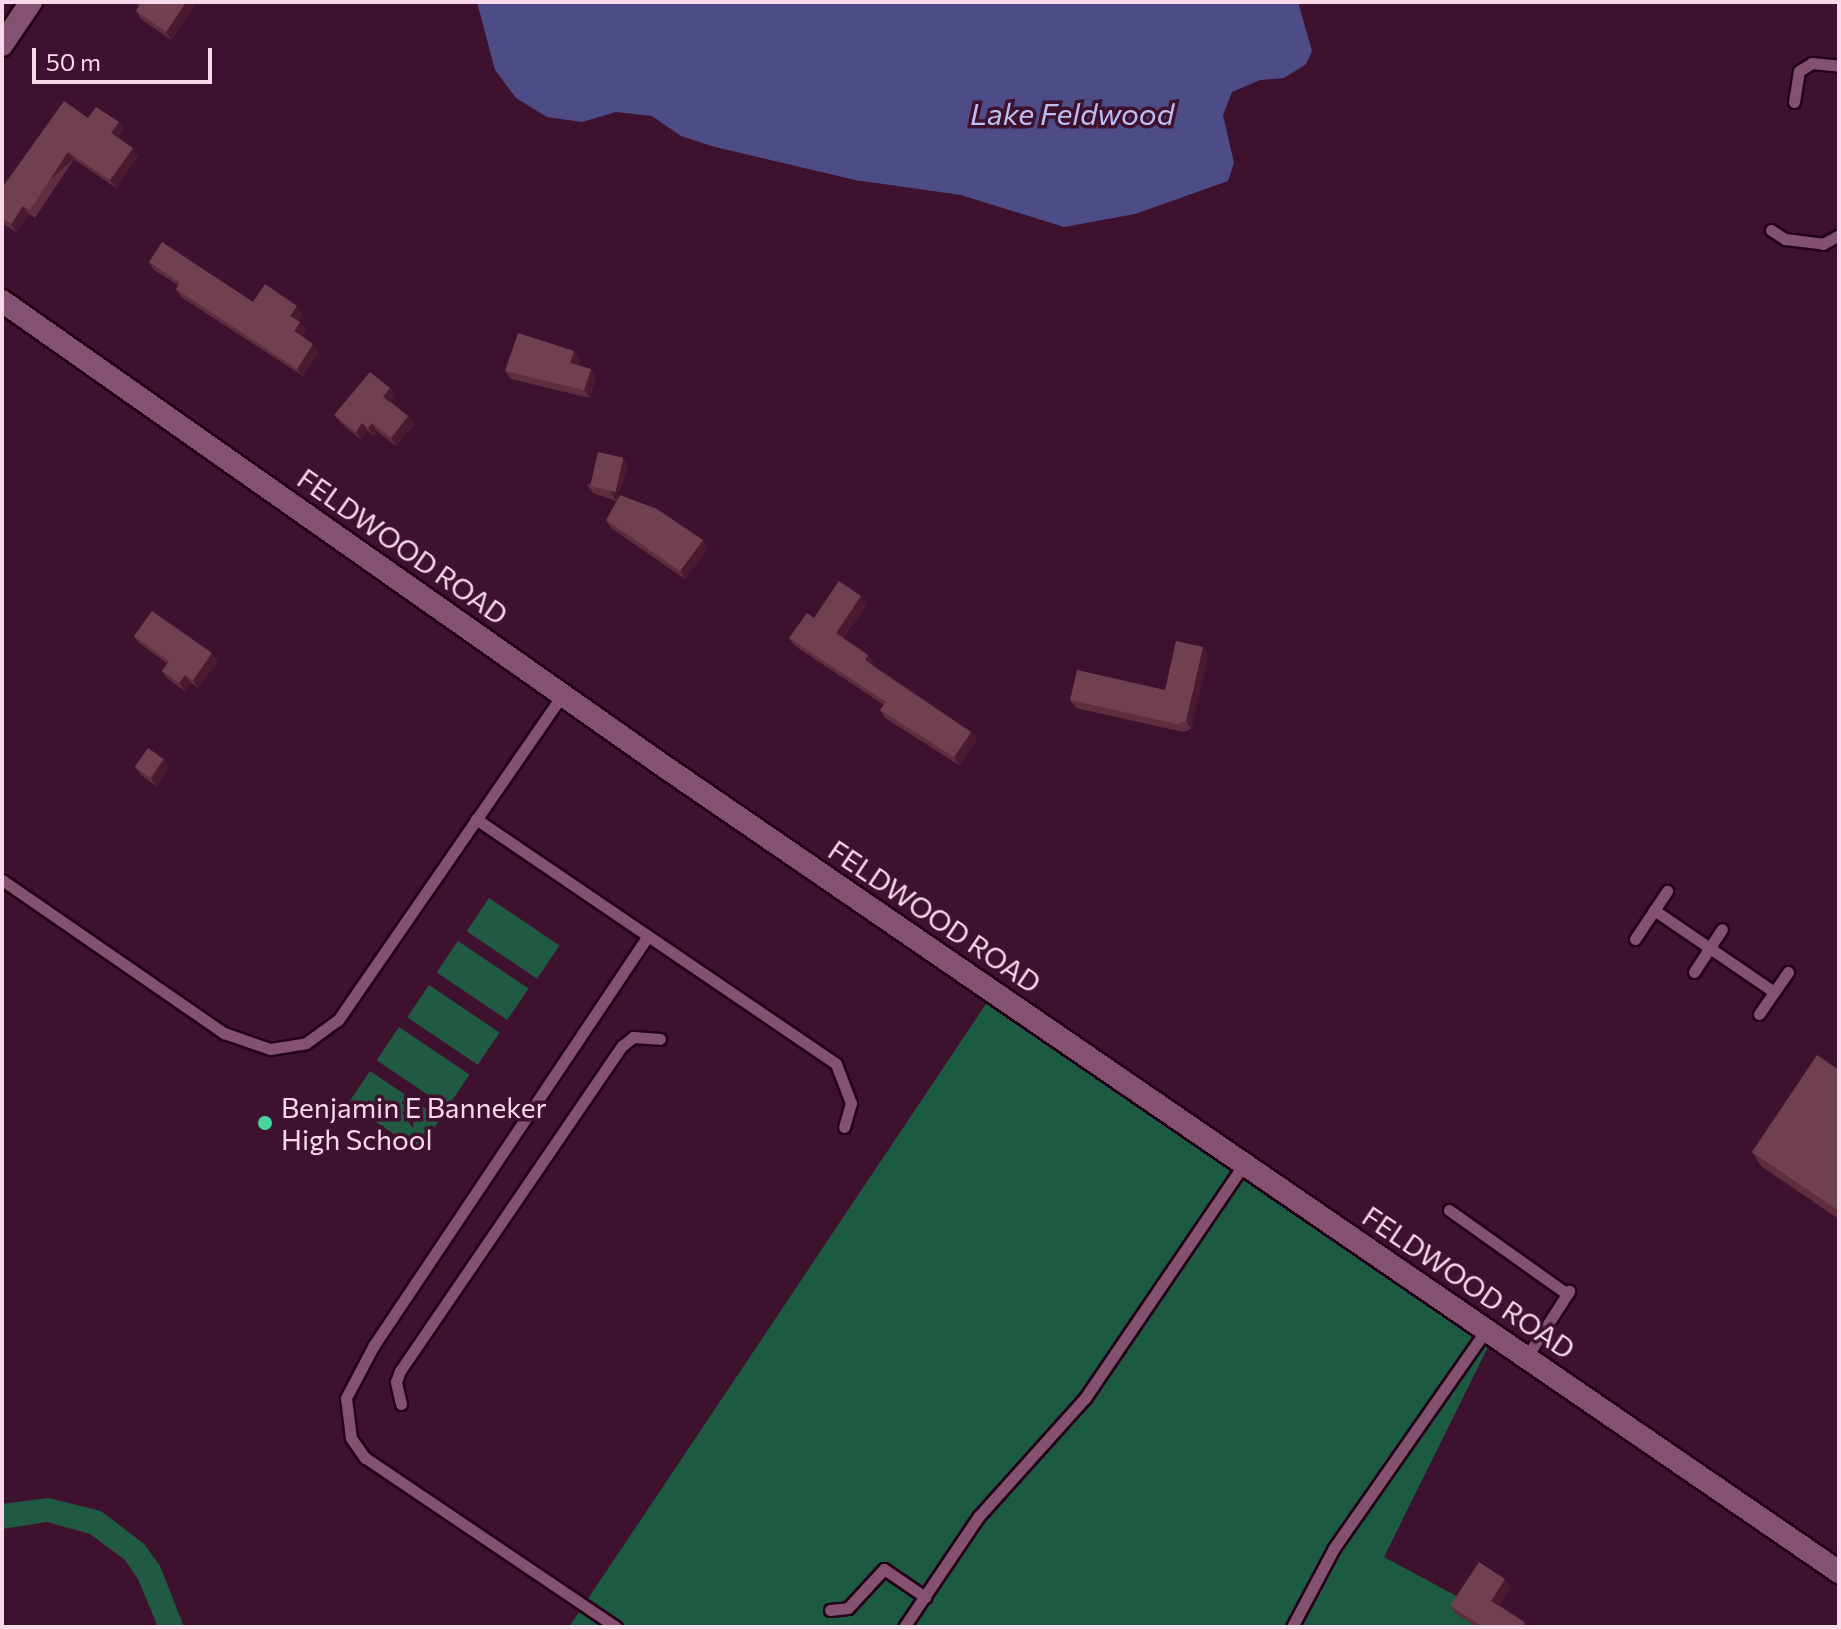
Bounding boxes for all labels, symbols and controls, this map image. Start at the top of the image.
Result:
scale bar [36,32,216,82]
text: 50 m [46,47,101,76]
water label: Lake Feldwood [970,95,1174,131]
street label: FELDWOOD ROAD [291,461,515,631]
street label: FELDWOOD ROAD [823,833,1047,999]
place label: Benjamin E Banneker High School [281,1090,547,1156]
marker: Benjamin E Banneker High School [256,1114,274,1132]
street label: FELDWOOD ROAD [1357,1199,1581,1365]

